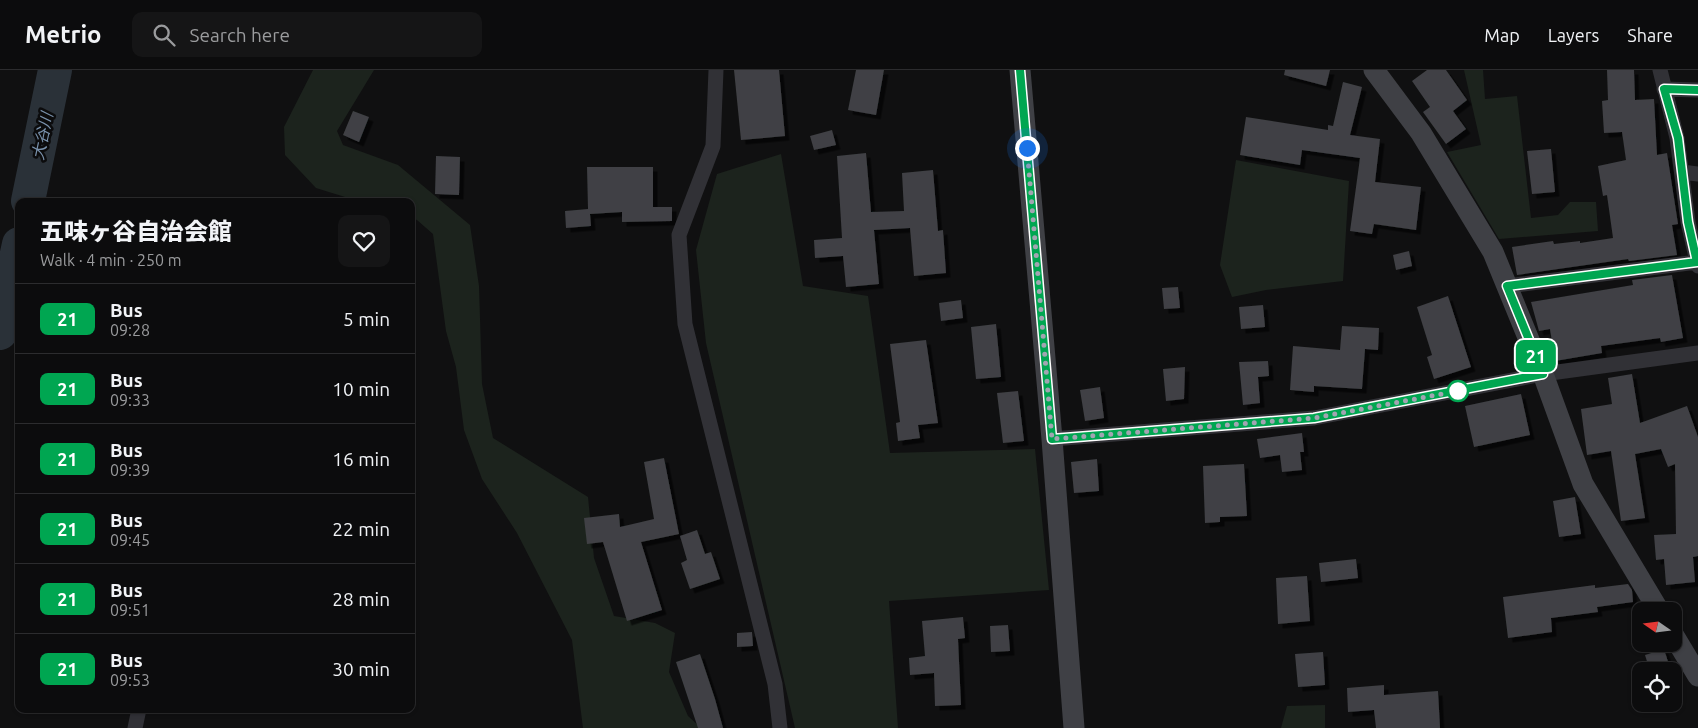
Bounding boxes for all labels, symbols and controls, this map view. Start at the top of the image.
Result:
search box [132,12,482,57]
text: Metrio [25,21,102,48]
icon: search [150,21,178,49]
text: Search here [190,24,290,46]
text: Map [1484,25,1520,45]
text: Layers [1548,25,1599,45]
text: Share [1627,25,1673,45]
water label: 大谷川 [28,109,56,161]
your location [1015,136,1040,161]
button: heart [338,215,390,267]
text: 五味ヶ谷自治会館 [40,218,232,245]
text: Walk · 4 min · 250 m [40,251,182,269]
text: Bus [110,299,143,321]
text: 5 min [343,308,390,330]
text: 21 [57,309,78,329]
text: 09:28 [110,321,150,339]
line badge: 21 [1514,340,1558,372]
text: 21 [1526,346,1546,366]
text: Bus [110,369,143,391]
text: 10 min [332,378,390,400]
text: 21 [57,379,78,399]
unlabelled marker [1447,380,1469,402]
text: 09:33 [110,391,150,409]
text: Bus [110,439,143,461]
text: 16 min [332,448,390,470]
text: 21 [57,449,78,469]
text: 09:39 [110,461,150,479]
text: Bus [110,509,143,531]
text: 22 min [332,518,390,540]
text: 21 [57,519,78,539]
text: 09:45 [110,531,150,549]
text: Bus [110,579,143,601]
text: 28 min [332,588,390,610]
text: 21 [57,589,78,609]
text: 09:51 [110,601,150,619]
north arrow [1632,602,1682,652]
map controls [1632,602,1682,712]
text: Bus [110,649,143,671]
text: 30 min [332,658,390,680]
text: 21 [57,659,78,679]
button: locate [1632,662,1682,712]
text: 09:53 [110,671,150,689]

